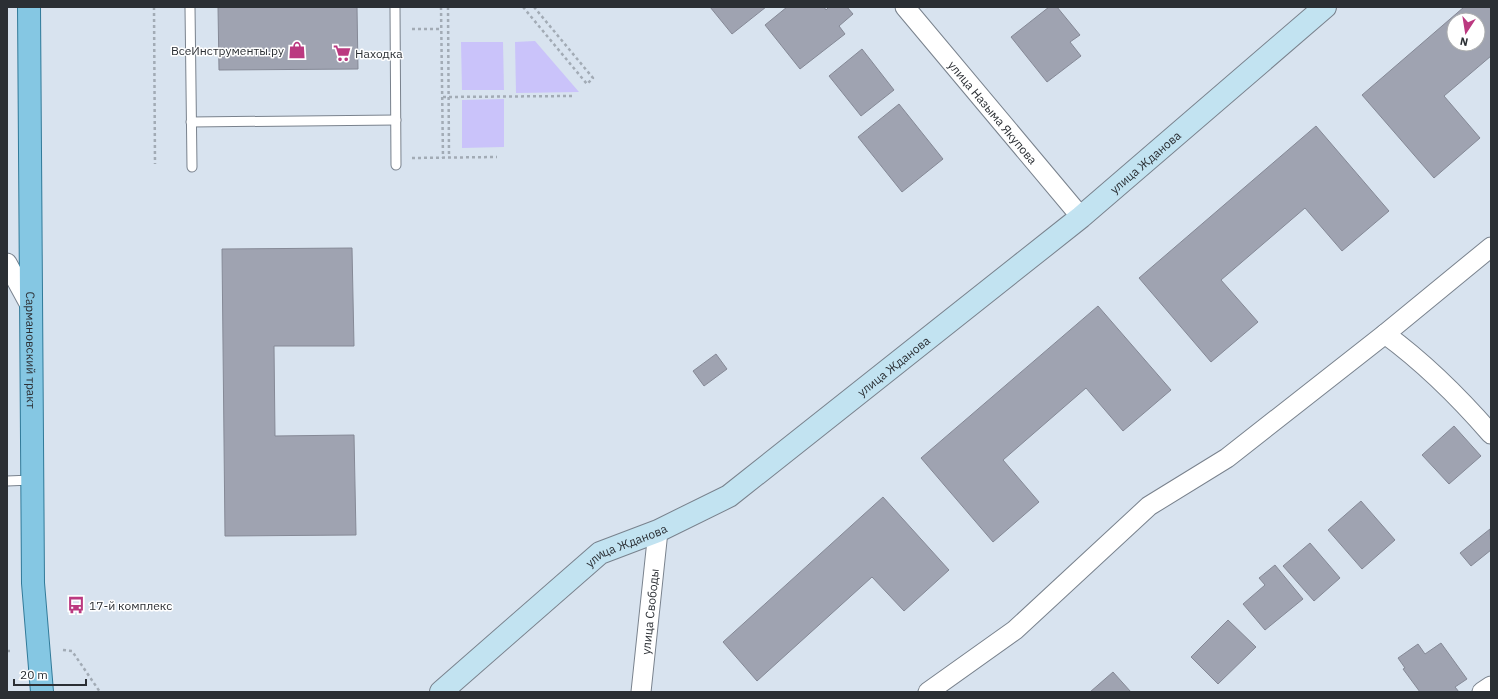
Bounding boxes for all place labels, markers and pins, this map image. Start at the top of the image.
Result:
shop icon: ВсеИнструменты.ру [287,40,307,60]
place label: ВсеИнструменты.ру [171,43,284,58]
supermarket icon: Находка [332,43,352,63]
place label: Находка [355,46,403,61]
bus stop icon: 17-й комплекс [66,595,86,615]
place label: 17-й комплекс [89,598,172,613]

